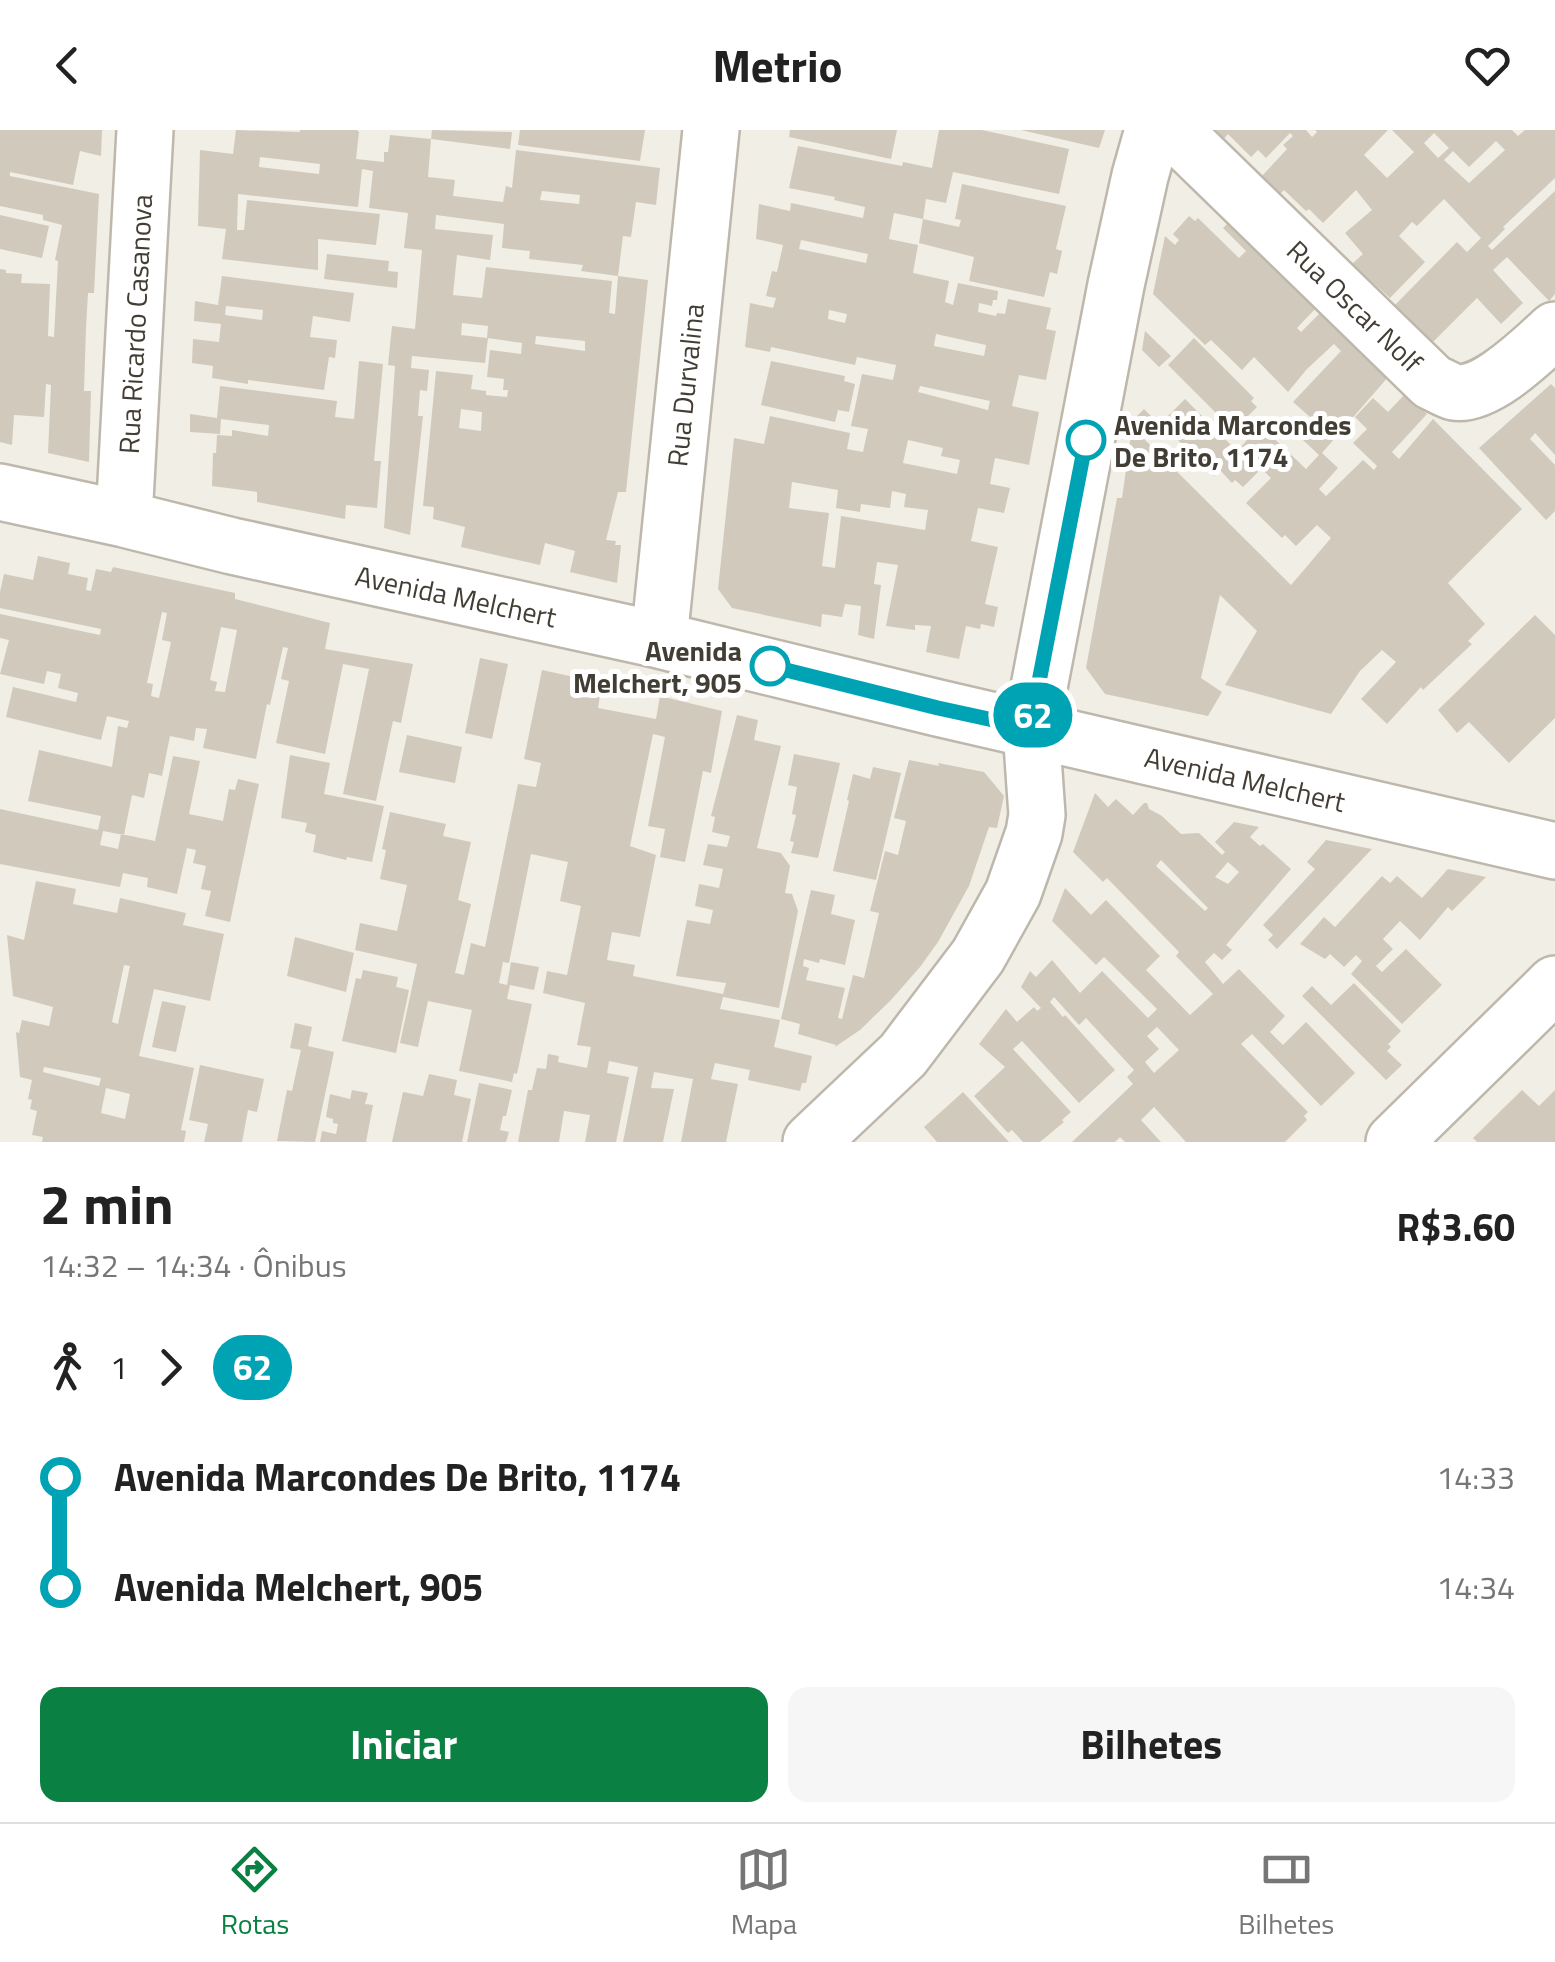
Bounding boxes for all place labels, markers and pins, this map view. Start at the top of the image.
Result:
place label: Avenida Marcondes De Brito, 1174 [1114,403,1351,478]
marker: Avenida Marcondes De Brito, 1174 [1067,421,1105,459]
place label: Avenida Melchert, 905 [573,629,742,704]
marker: Avenida Melchert, 905 [751,647,789,685]

